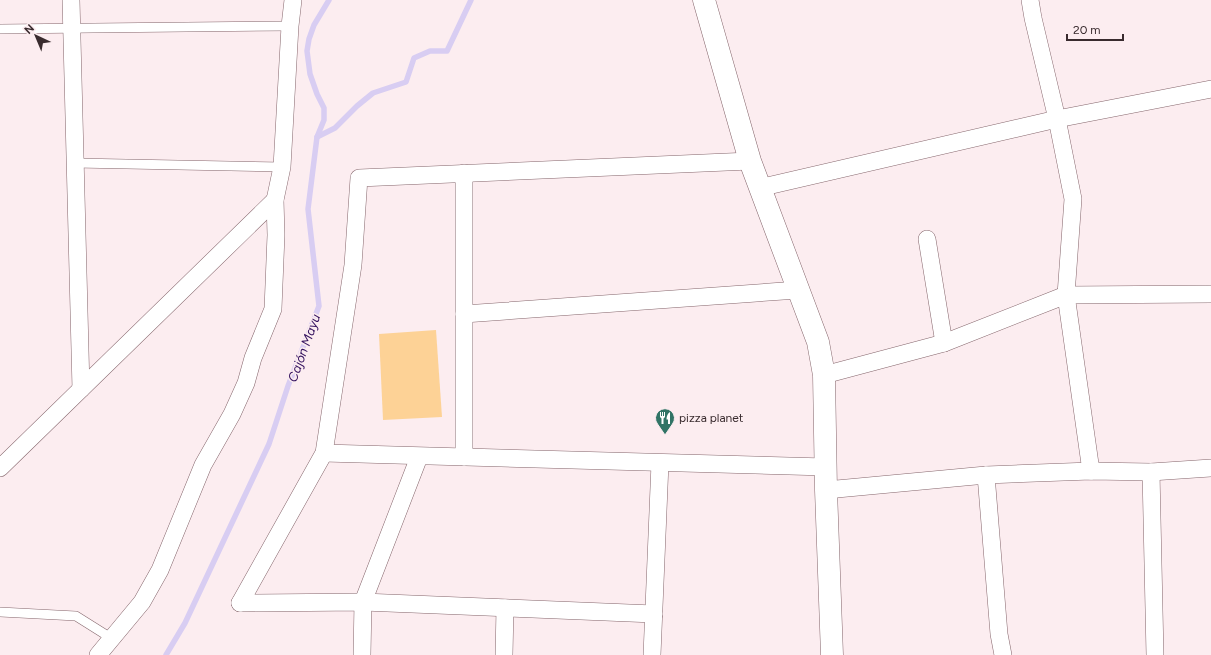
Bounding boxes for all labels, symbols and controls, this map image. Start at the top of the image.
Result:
north arrow [16,16,56,56]
scale bar [1067,16,1123,42]
text: N [22,22,37,37]
text: 20 m [1073,23,1101,37]
water label: Cajón Mayu [285,312,323,384]
restaurant icon: pizza planet [654,407,676,435]
place label: pizza planet [679,411,744,425]

